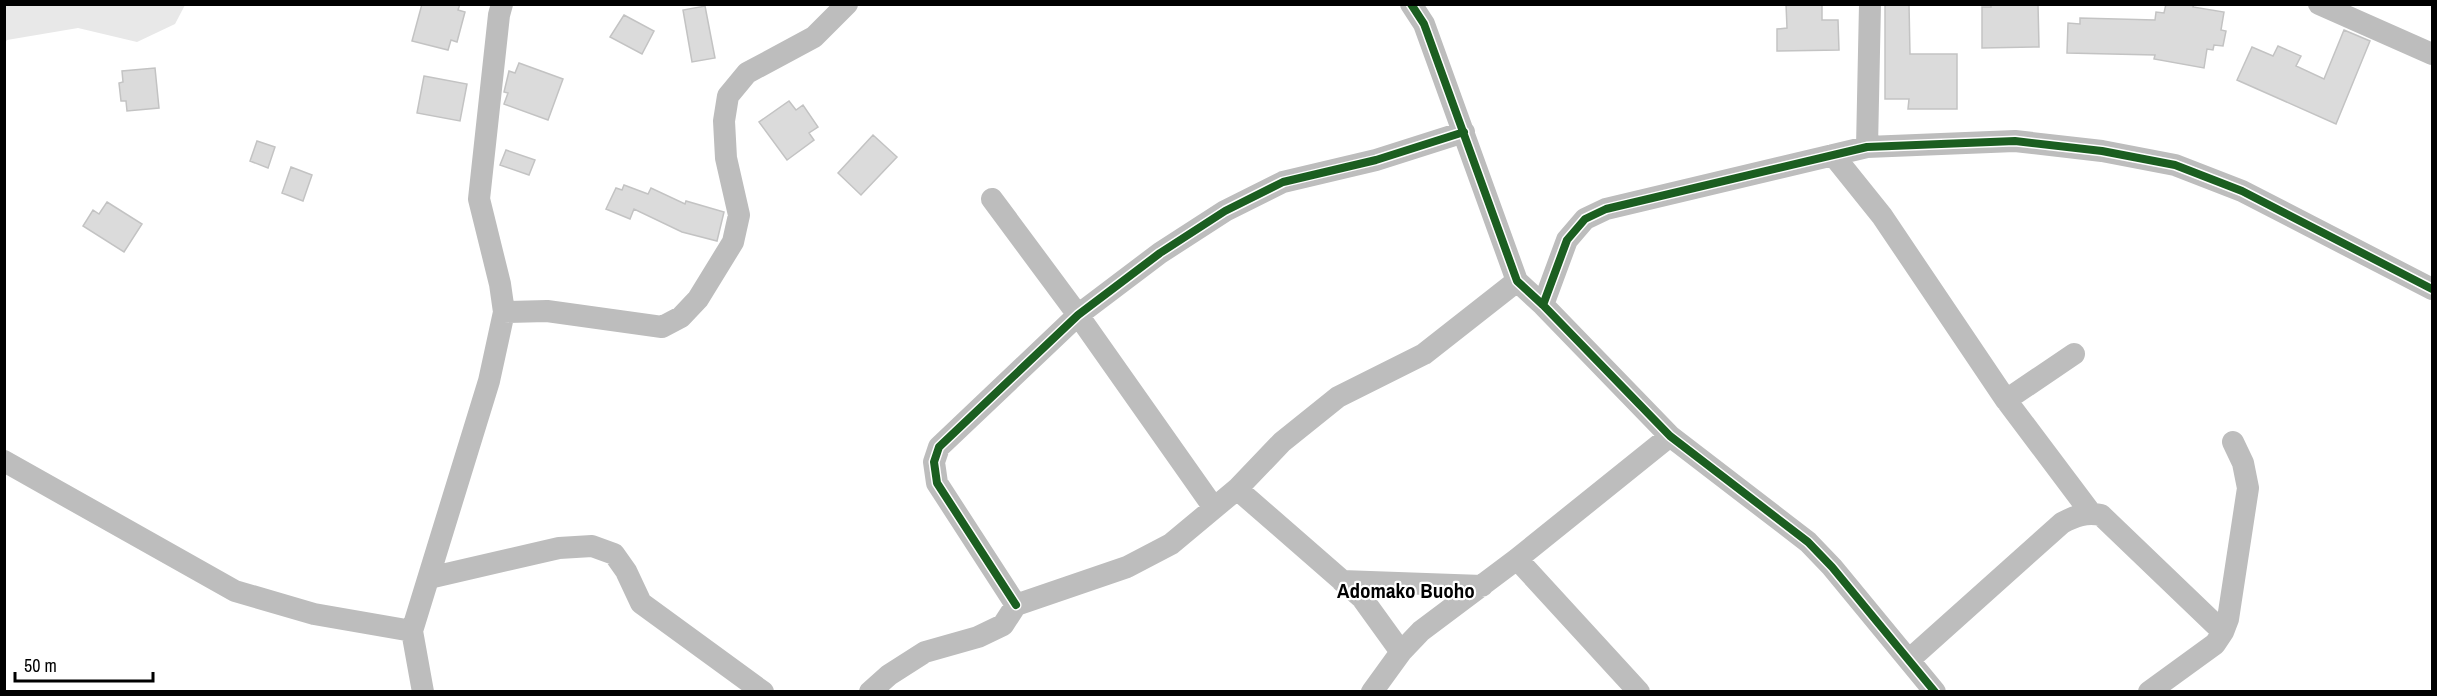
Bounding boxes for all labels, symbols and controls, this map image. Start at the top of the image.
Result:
district label: Adomako Buoho [1337,576,1475,605]
scale bar [15,645,153,683]
text: 50 m [24,653,57,678]

